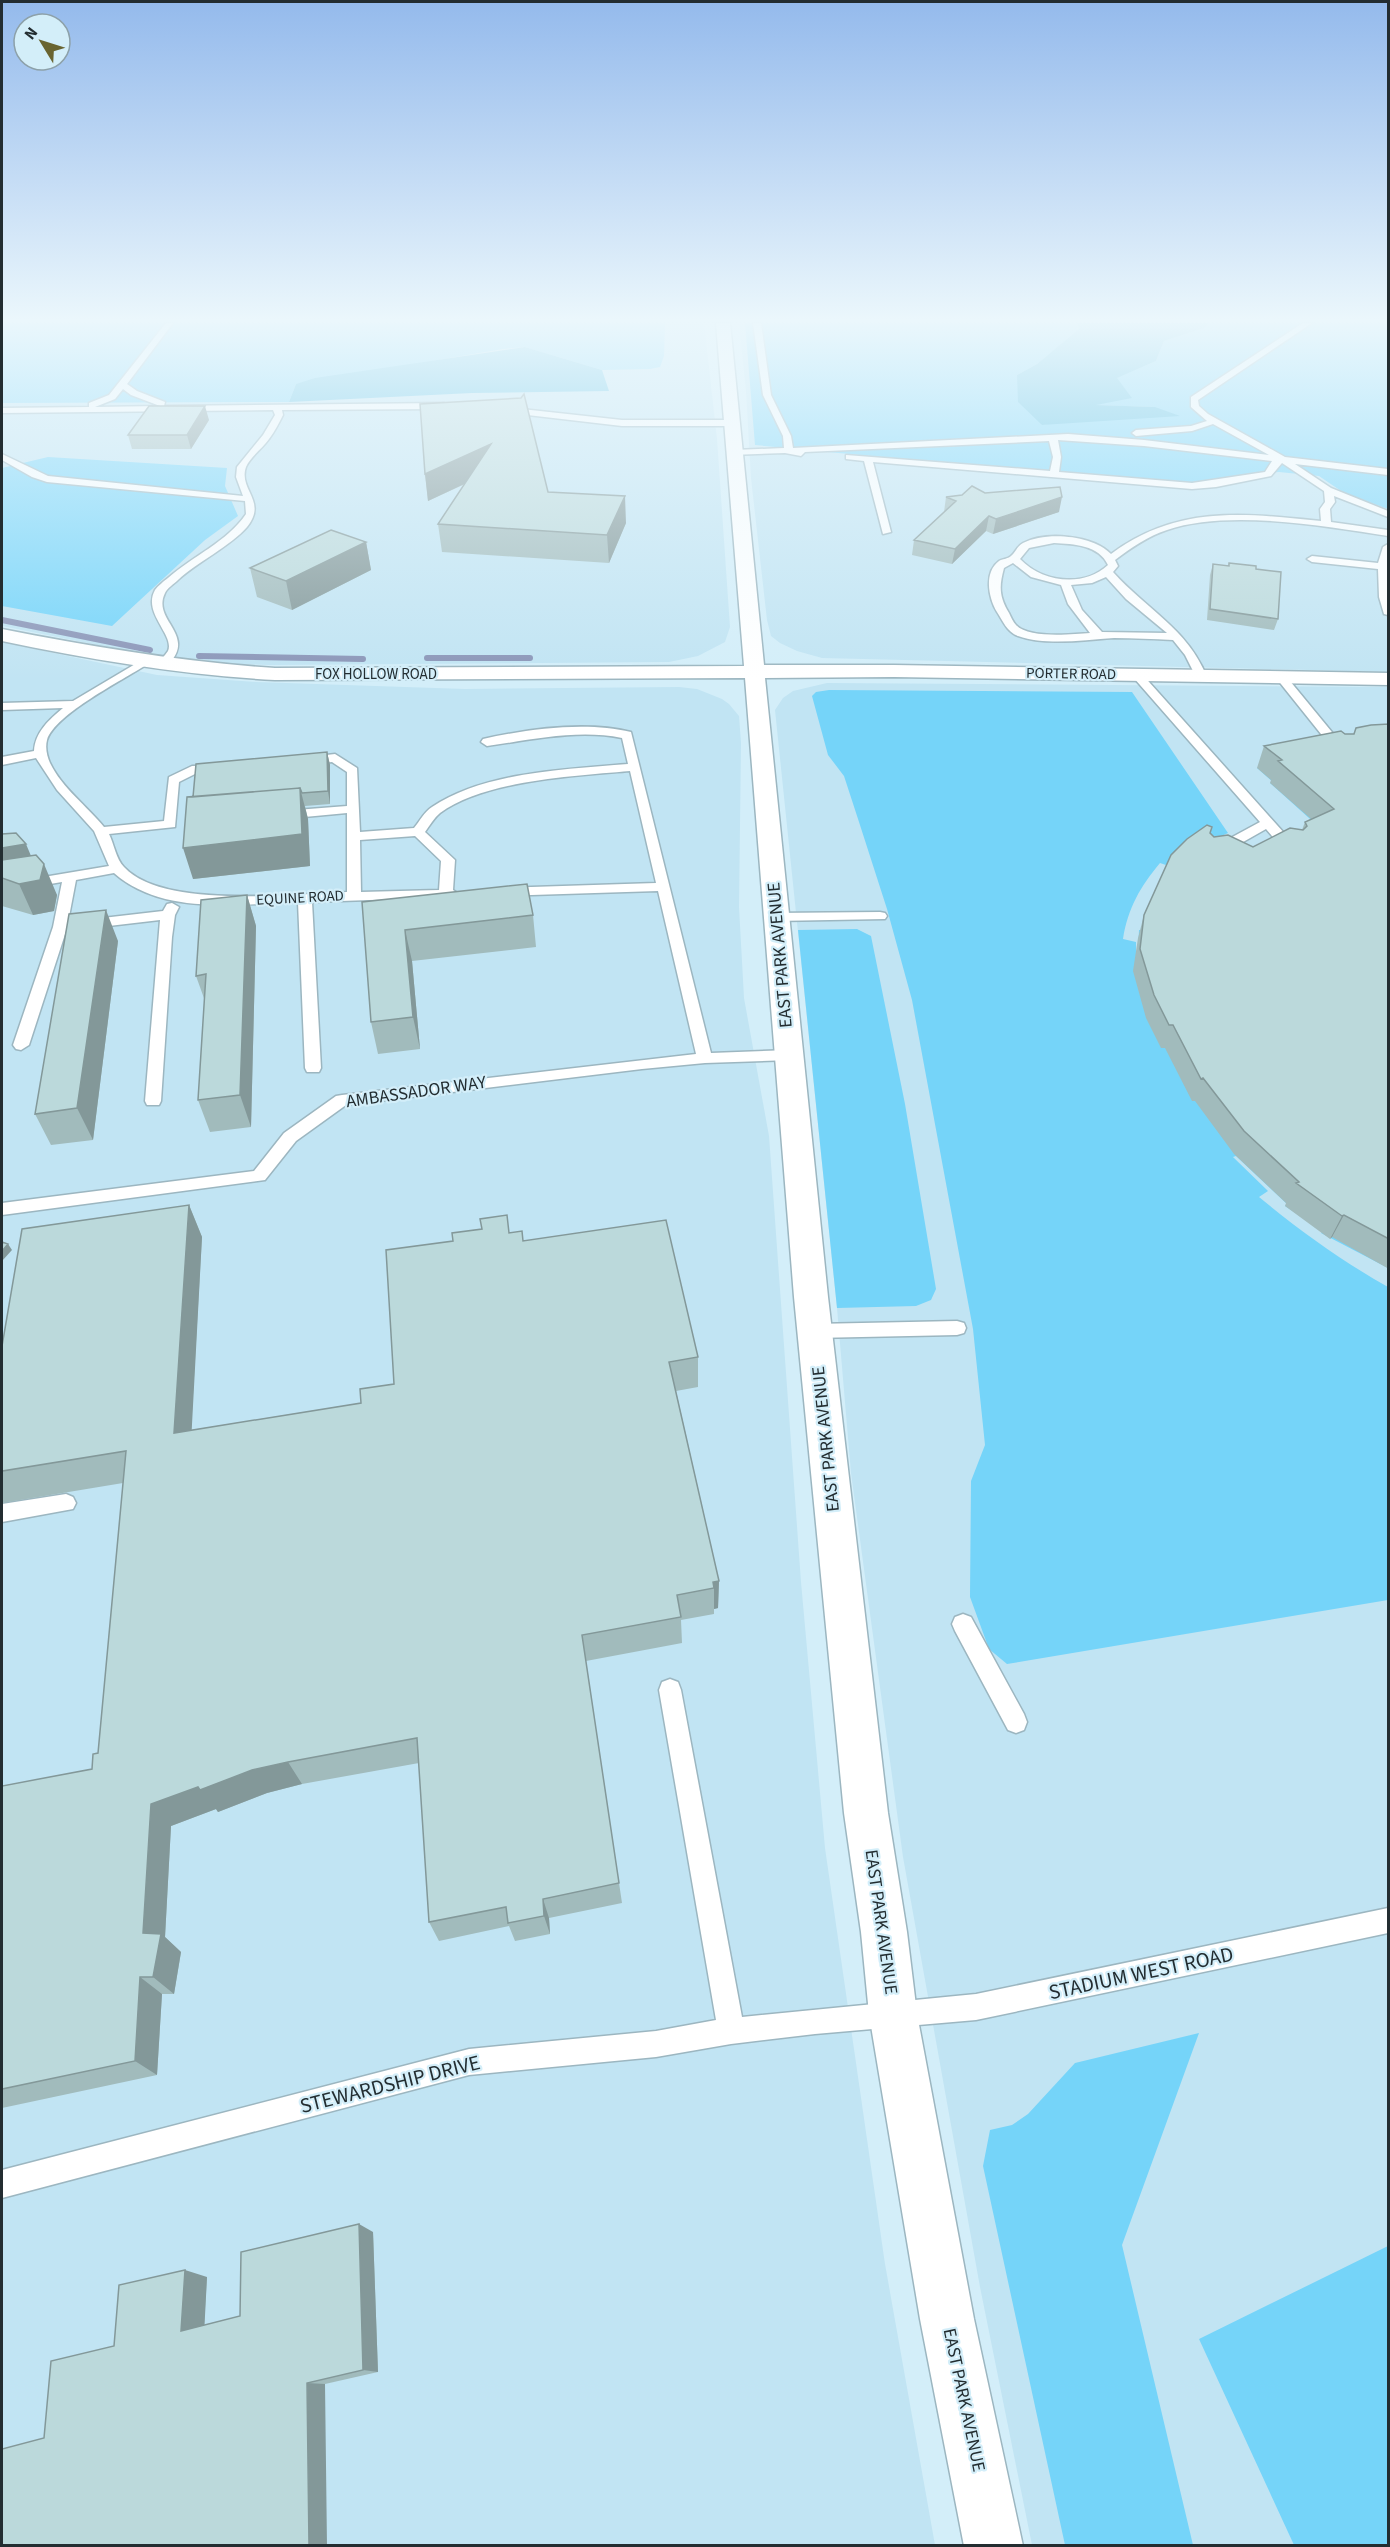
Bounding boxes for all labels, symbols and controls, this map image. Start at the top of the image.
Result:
north arrow [12,12,72,72]
text: N [19,22,43,44]
street label: PORTER ROAD [1026,663,1116,685]
street label: FOX HOLLOW ROAD [315,664,437,685]
street label: EAST PARK AVENUE [761,881,799,1029]
street label: EQUINE ROAD [256,885,344,911]
street label: AMBASSADOR WAY [344,1070,488,1114]
street label: EAST PARK AVENUE [806,1365,846,1513]
street label: EAST PARK AVENUE [858,1848,904,1996]
street label: STADIUM WEST ROAD [1046,1939,1236,2007]
street label: STEWARDSHIP DRIVE [297,2047,483,2121]
street label: EAST PARK AVENUE [937,2326,991,2474]

